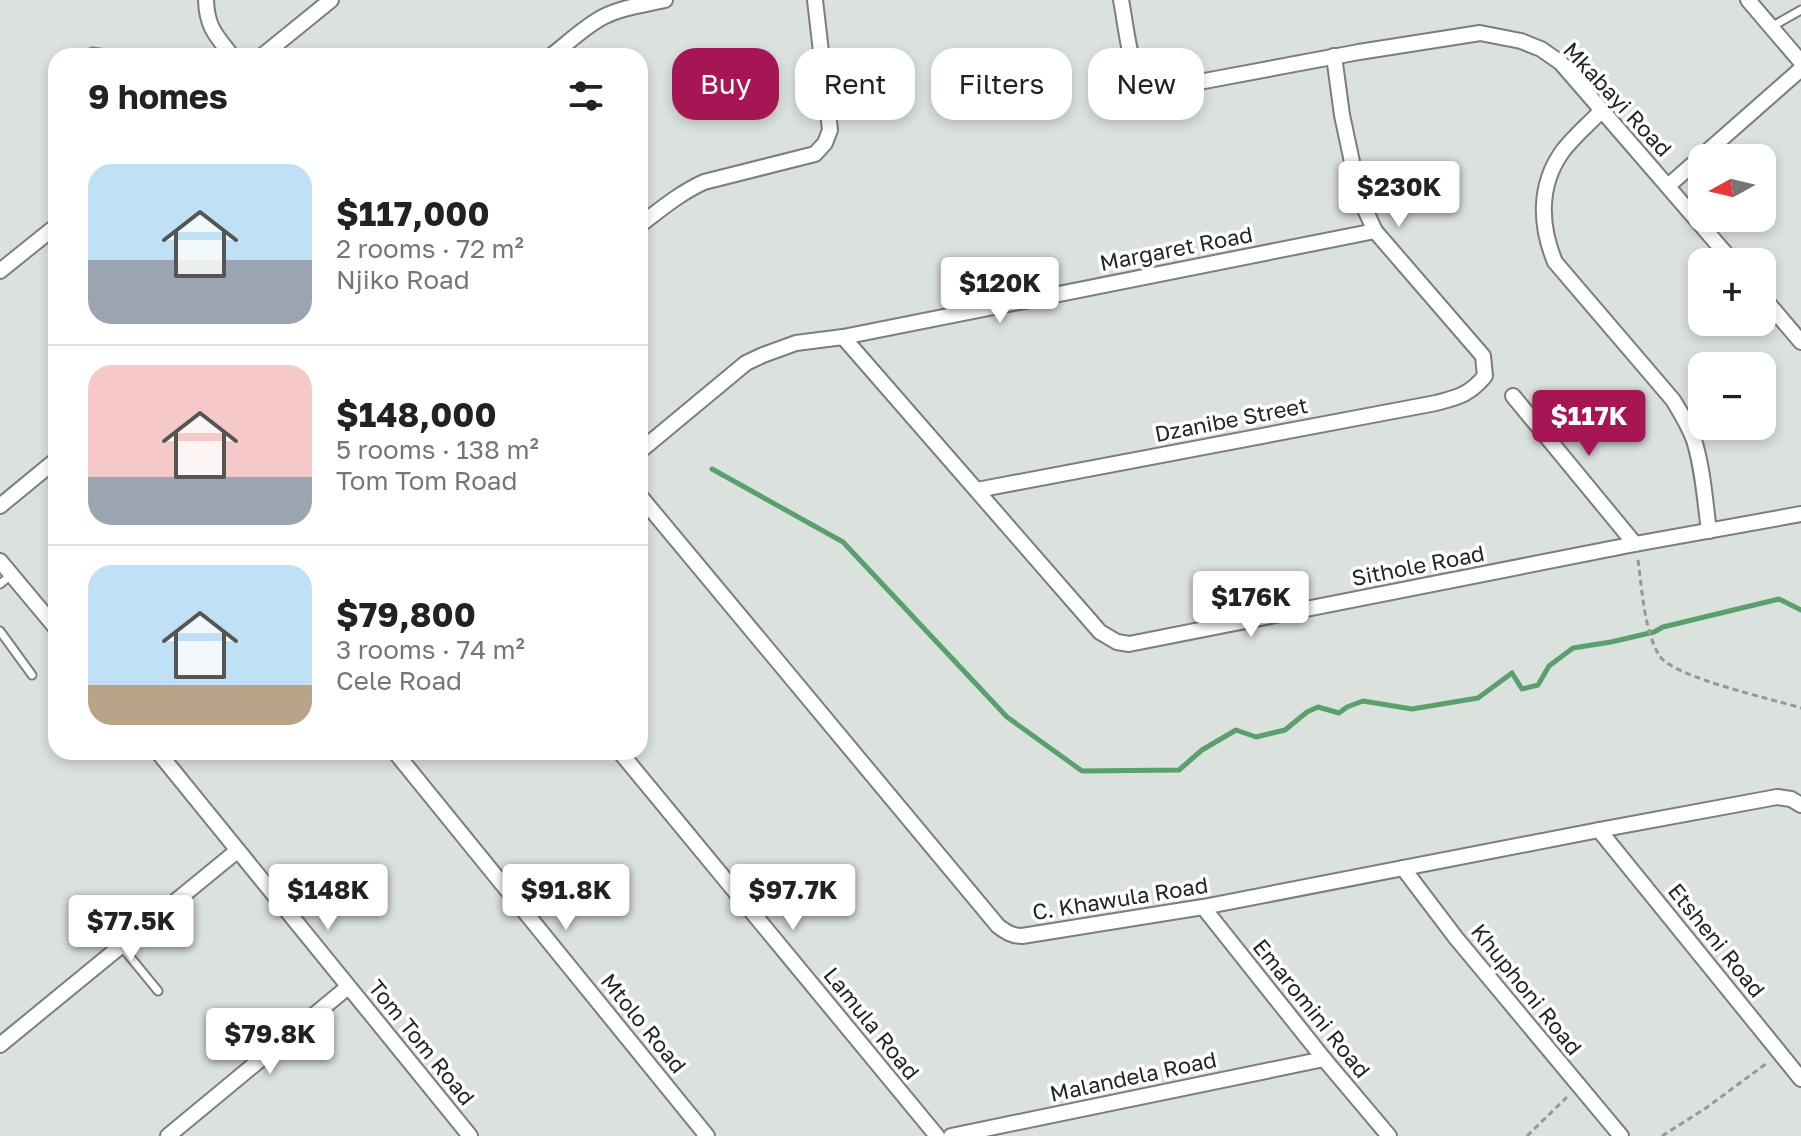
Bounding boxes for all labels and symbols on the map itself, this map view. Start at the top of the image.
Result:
street label: Mkabayi Road [1558,36,1678,162]
north arrow [1688,144,1776,232]
pin: $230K [1343,161,1455,229]
street label: Margaret Road [1097,220,1255,276]
pin: $120K [944,257,1056,325]
pin: $117K [1533,390,1645,458]
street label: Dzanibe Street [1152,391,1310,447]
street label: Sithole Road [1349,539,1487,591]
pin: $176K [1195,571,1307,639]
pin: $148K [272,864,384,932]
pin: $91.8K [501,864,631,932]
pin: $97.7K [728,864,858,932]
street label: C. Khawula Road [1030,871,1210,925]
street label: Etsheni Road [1663,877,1771,1003]
pin: $77.5K [66,895,196,963]
street label: Khuphoni Road [1466,918,1588,1060]
street label: Emaromini Road [1248,933,1376,1083]
street label: Lamula Road [818,961,926,1085]
street label: Mtolo Road [596,968,692,1078]
street label: Tom Tom Road [363,974,481,1110]
pin: $79.8K [205,1008,335,1076]
street label: Malandela Road [1047,1045,1219,1107]

